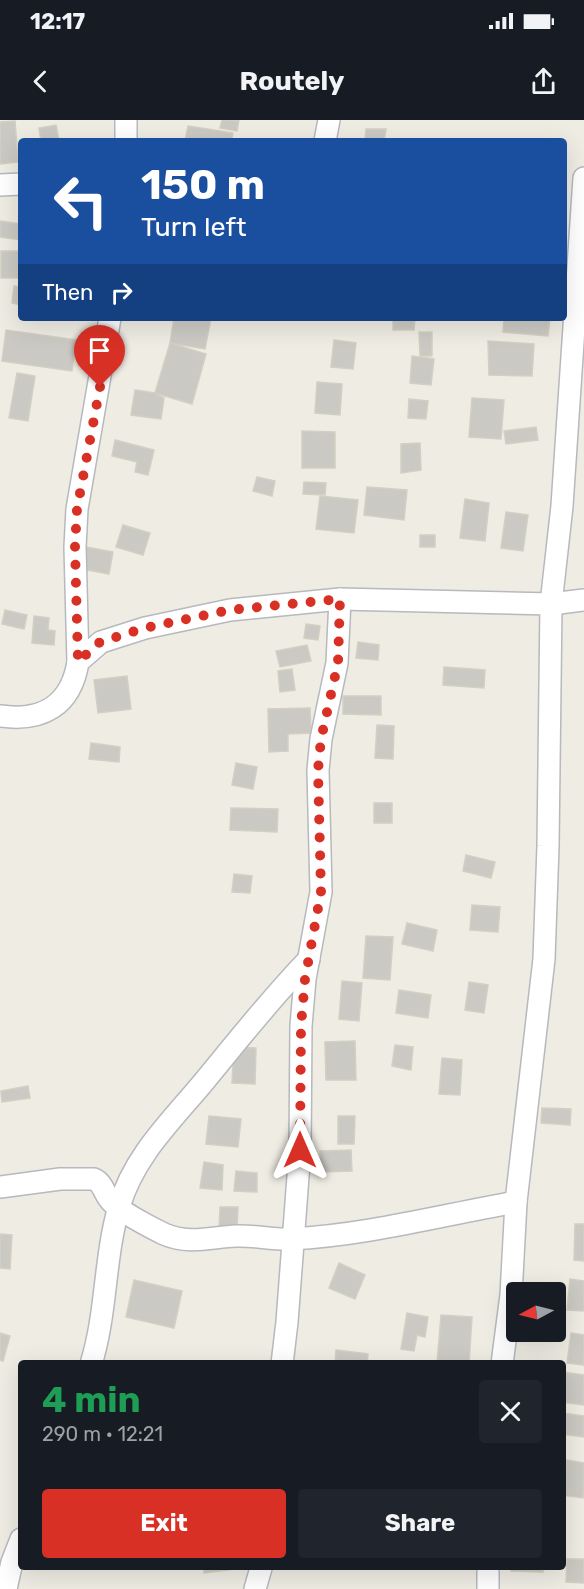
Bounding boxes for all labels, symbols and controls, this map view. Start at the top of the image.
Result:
text: 12:17 [30,8,85,35]
icon: back [24,65,57,98]
text: Routely [240,65,344,97]
icon: share [527,65,560,98]
text: 150 m [141,160,265,210]
icon: left [42,162,120,240]
text: Turn left [141,211,246,243]
icon: right [105,276,138,309]
text: Then [42,279,93,306]
pin [74,325,125,387]
icon: arrive [83,334,116,367]
position arrow [268,1118,332,1182]
north arrow [506,1282,566,1342]
map controls [506,1282,566,1342]
text: 4 min [42,1378,141,1421]
button: close [479,1380,542,1443]
text: 290 m · 12:21 [42,1422,163,1446]
button: Exit [42,1489,286,1558]
button: Share [298,1489,542,1558]

